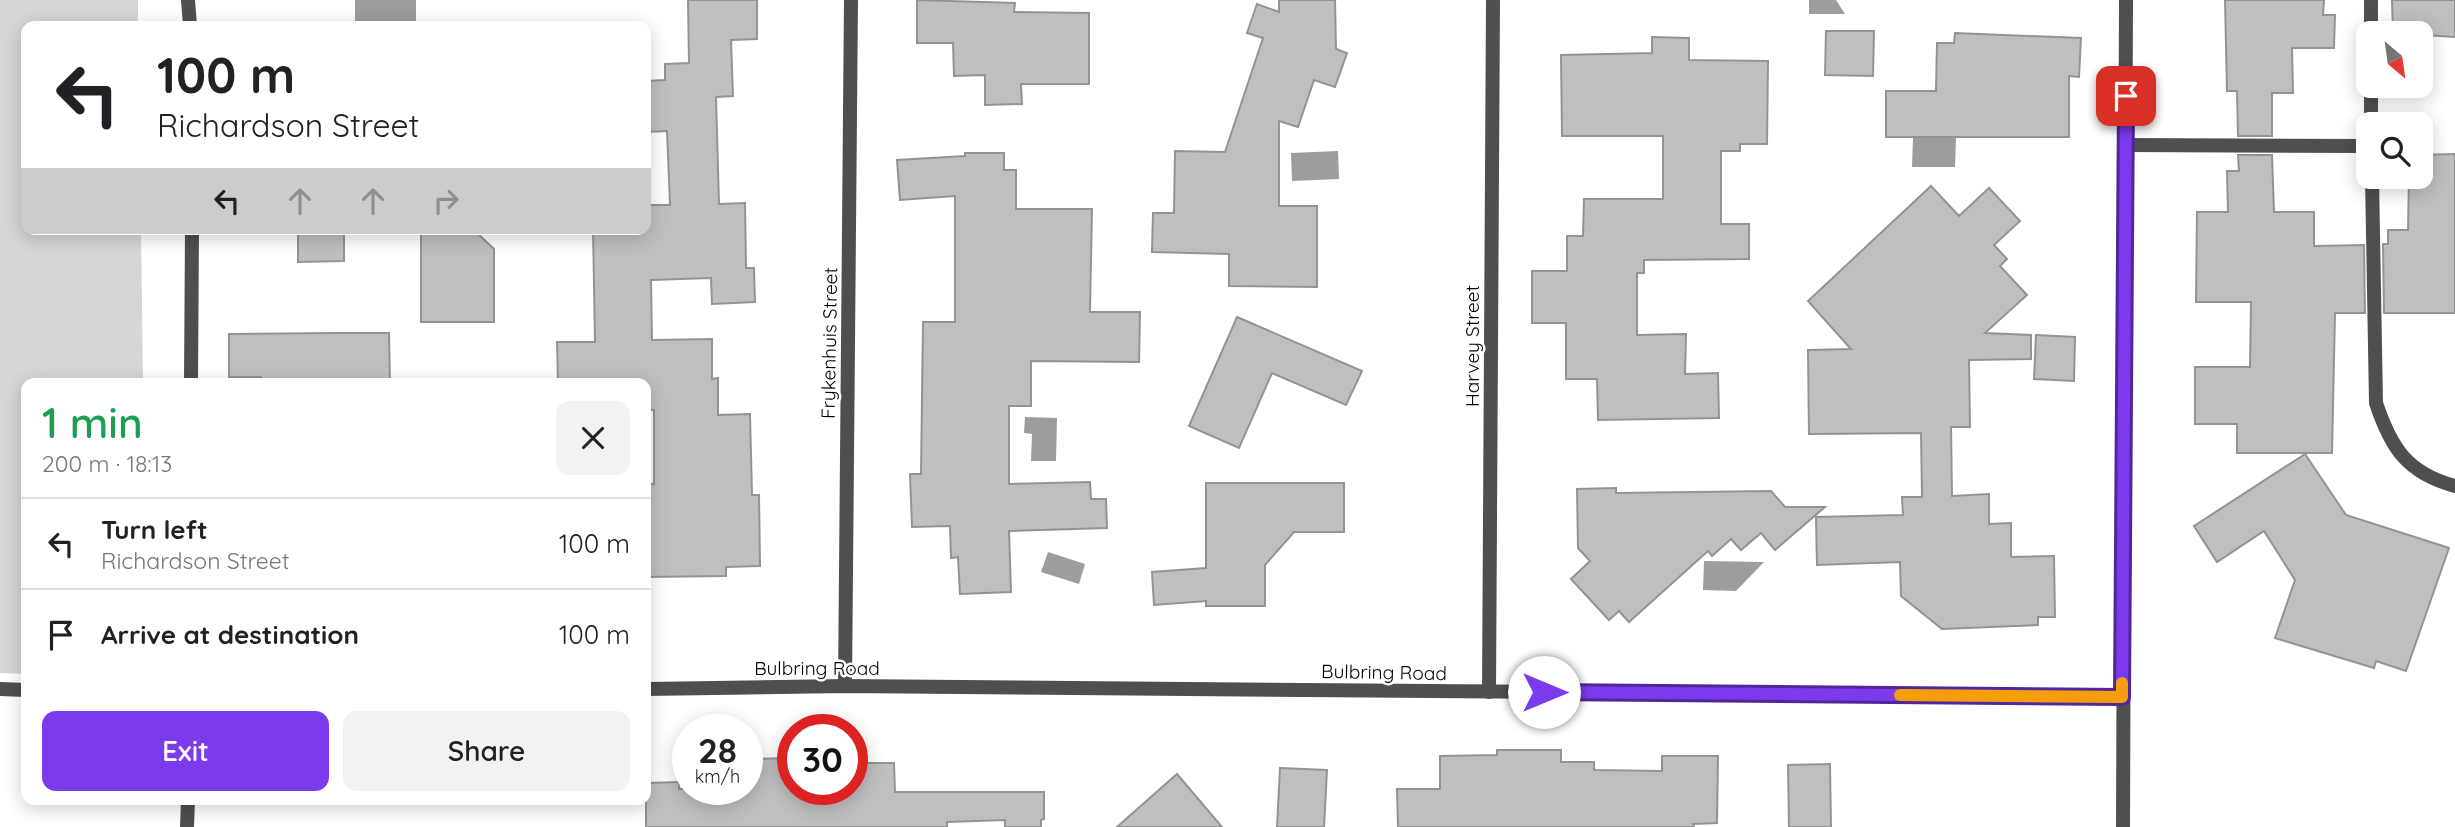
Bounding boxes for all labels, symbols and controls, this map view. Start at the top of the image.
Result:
north arrow [2356,21,2432,98]
map controls [2356,21,2433,189]
text: 100 m [157,44,295,105]
icon: left [42,49,133,140]
pin [2096,66,2156,126]
icon: arrive [2107,77,2145,115]
text: Richardson Street [157,105,419,145]
button: search [2356,112,2433,189]
icon: left [208,182,246,220]
icon: ahead [281,182,319,220]
icon: ahead [354,182,392,220]
icon: right [427,182,465,220]
street label: Frykenhuis Street [816,267,842,419]
street label: Harvey Street [1460,285,1484,407]
text: 1 min [42,396,143,449]
button: close [556,401,630,475]
text: 200 m · 18:13 [42,449,172,478]
text: Turn left [101,513,208,546]
icon: left [42,525,80,563]
text: 100 m [559,527,630,560]
text: Richardson Street [101,546,290,575]
icon: arrive [42,616,80,654]
text: Arrive at destination [101,618,359,651]
text: 100 m [559,618,630,651]
position arrow [1507,655,1581,729]
street label: Bulbring Road [754,656,880,680]
street label: Bulbring Road [1321,659,1447,685]
button: Exit [42,711,329,791]
button: Share [343,711,630,791]
speed limit sign: 30 [777,714,868,805]
text: 28 [698,728,737,772]
text: km/h [695,765,740,788]

